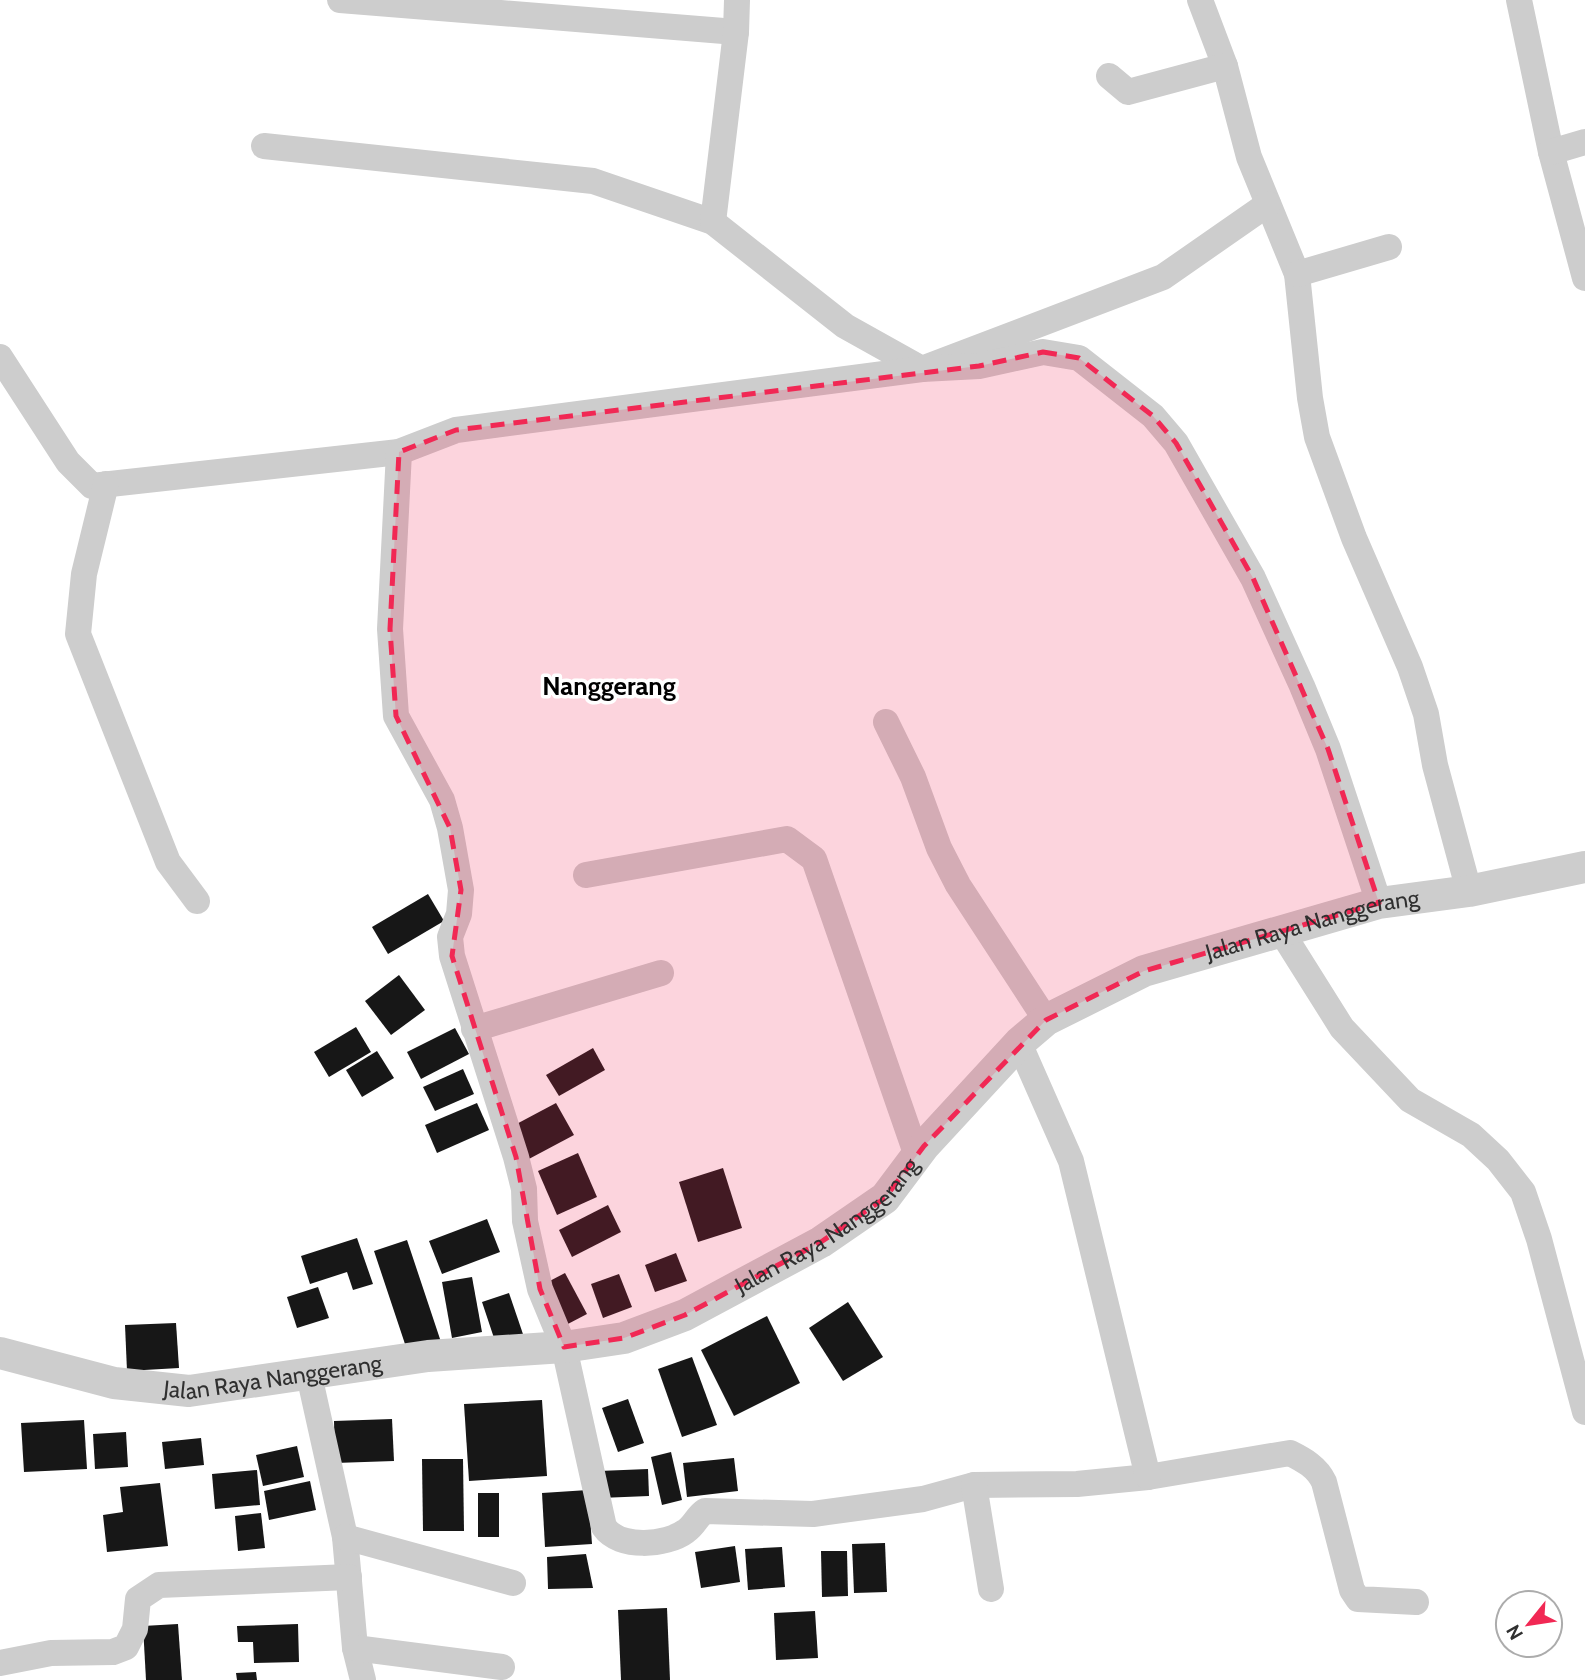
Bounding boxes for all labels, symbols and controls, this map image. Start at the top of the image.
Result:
district label: Nanggerang [542,670,676,702]
street label: Jalan Raya Nanggerang [1201,884,1421,967]
street label: Jalan Raya Nanggerang [729,1151,925,1300]
street label: Jalan Raya Nanggerang [161,1349,384,1405]
north arrow [1494,1589,1564,1659]
text: N [1501,1621,1528,1644]

